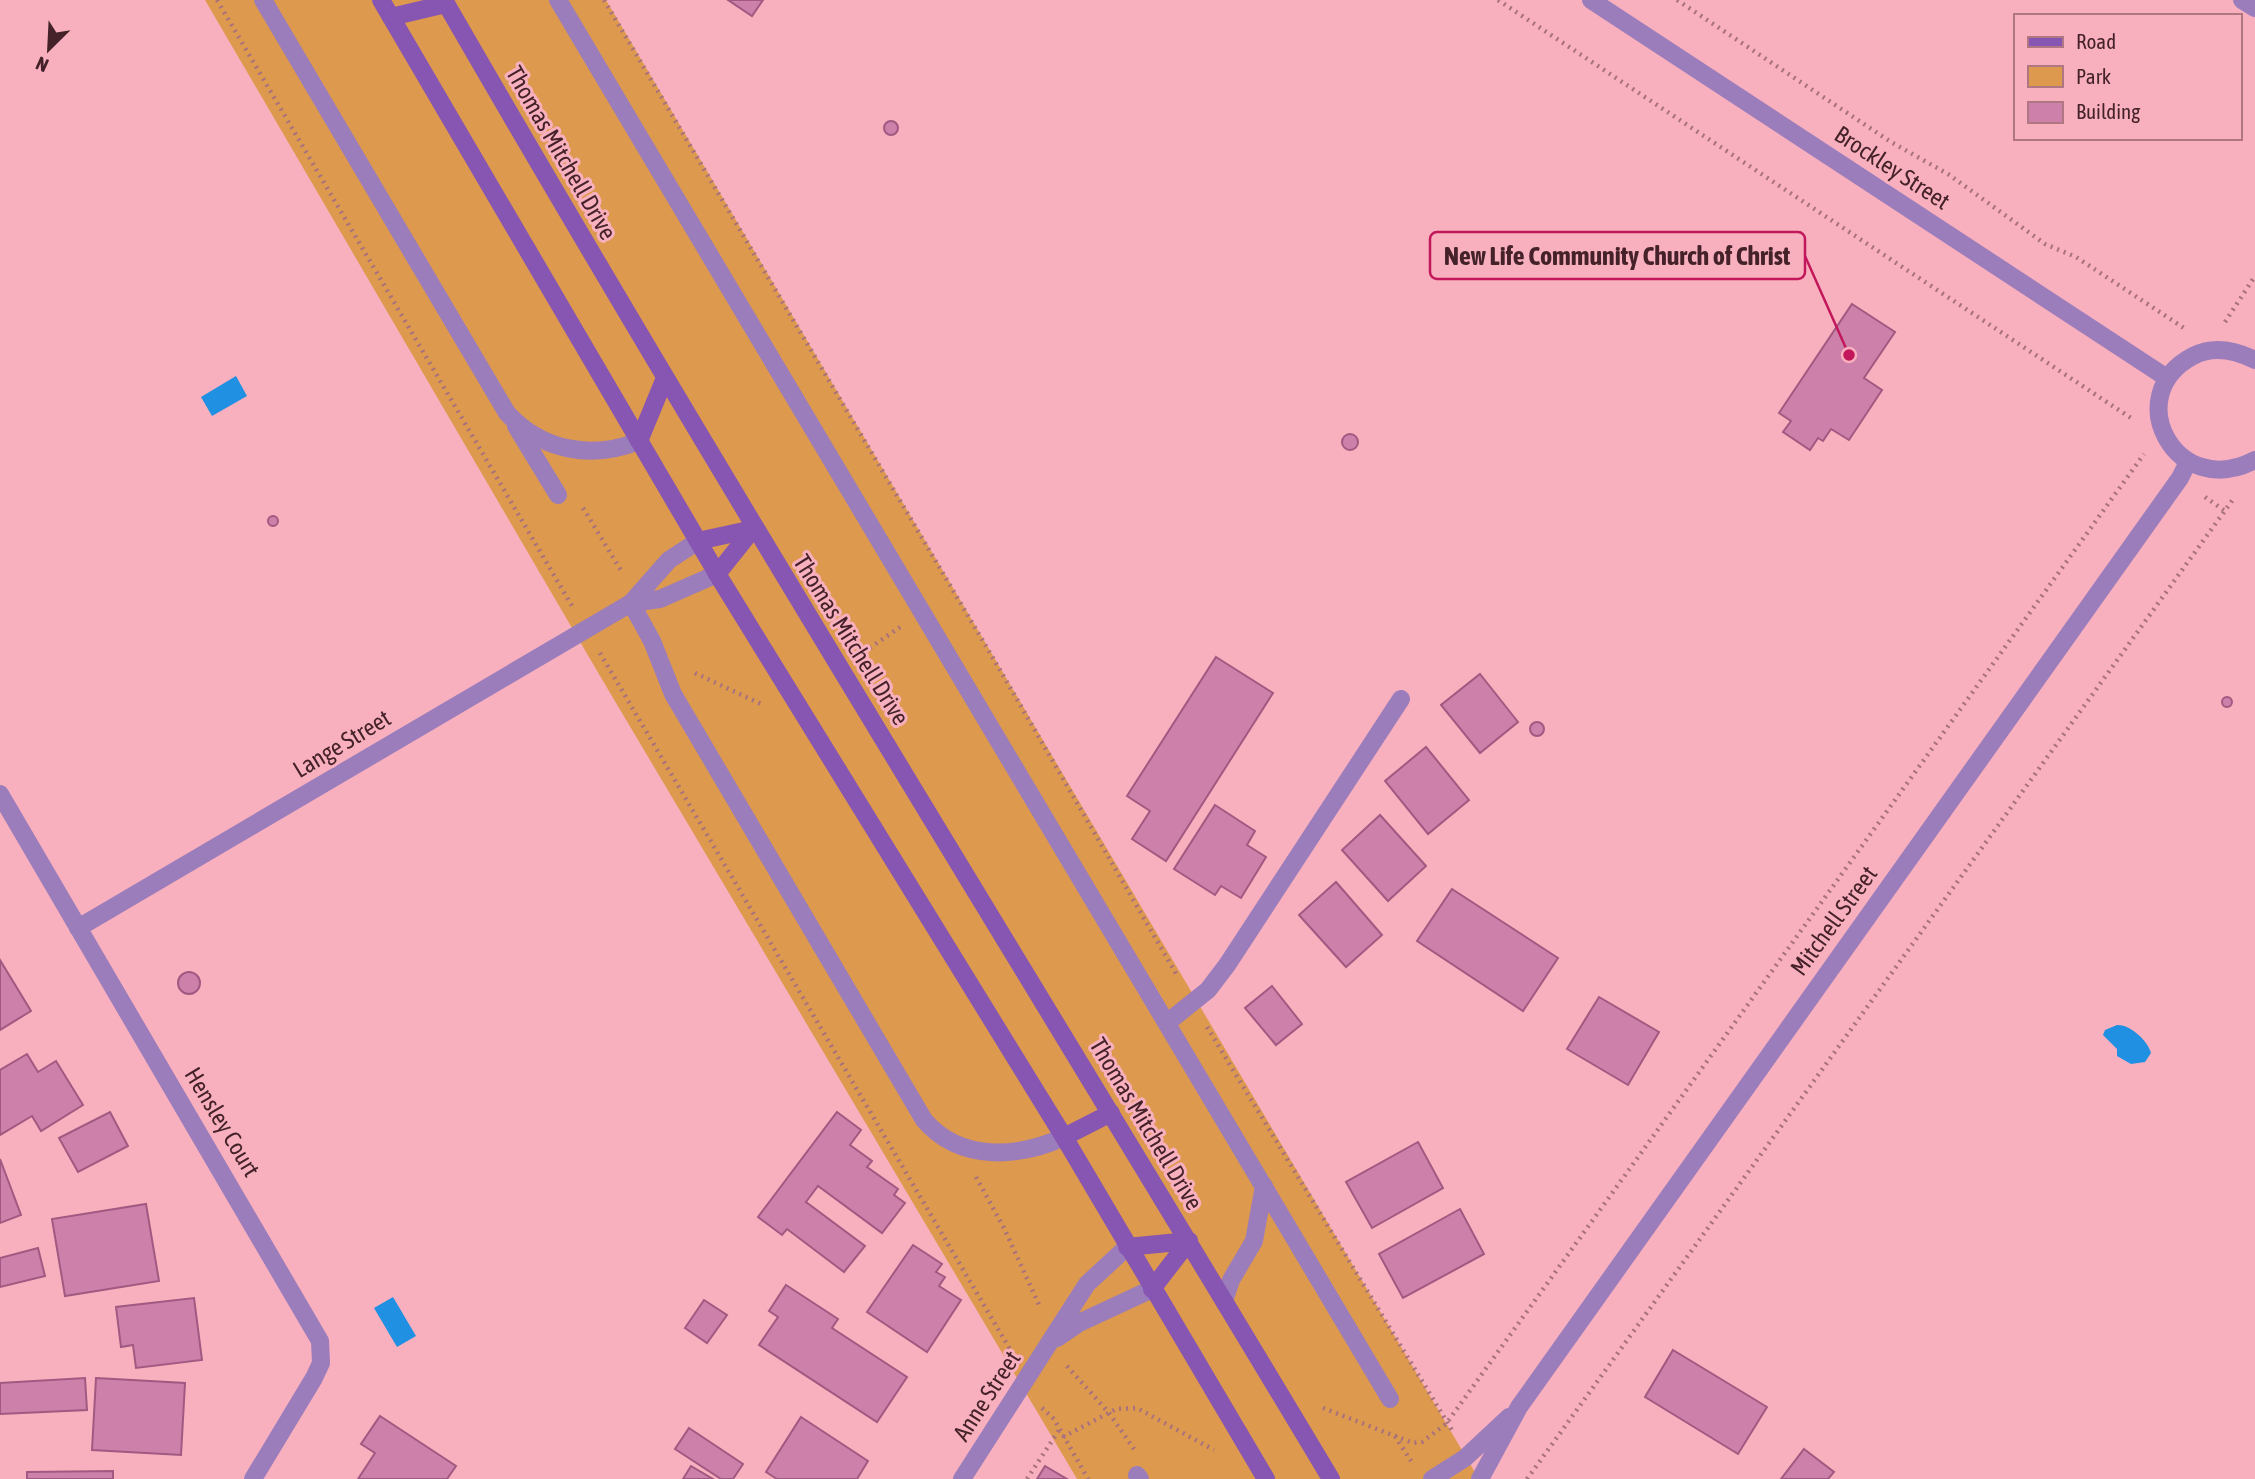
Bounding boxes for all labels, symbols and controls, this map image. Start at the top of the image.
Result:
north arrow [14,14,84,84]
legend [2014,14,2241,140]
text: Road [2076,29,2116,53]
text: N [32,52,52,77]
street label: Thomas Mitchell Drive [501,61,622,244]
text: Park [2076,64,2111,88]
text: Building [2076,99,2140,123]
street label: Brockley Street [1830,120,1955,215]
callout: New Life Community Church of Christ [1430,232,1805,279]
text: New Life Community Church of Christ [1444,241,1791,271]
street label: Thomas Mitchell Drive [788,550,915,730]
street label: Lange Street [288,704,395,783]
street label: Mitchell Street [1785,861,1882,981]
street label: Thomas Mitchell Drive [1085,1033,1208,1214]
street label: Hensley Court [179,1062,266,1181]
street label: Anne Street [948,1346,1026,1446]

